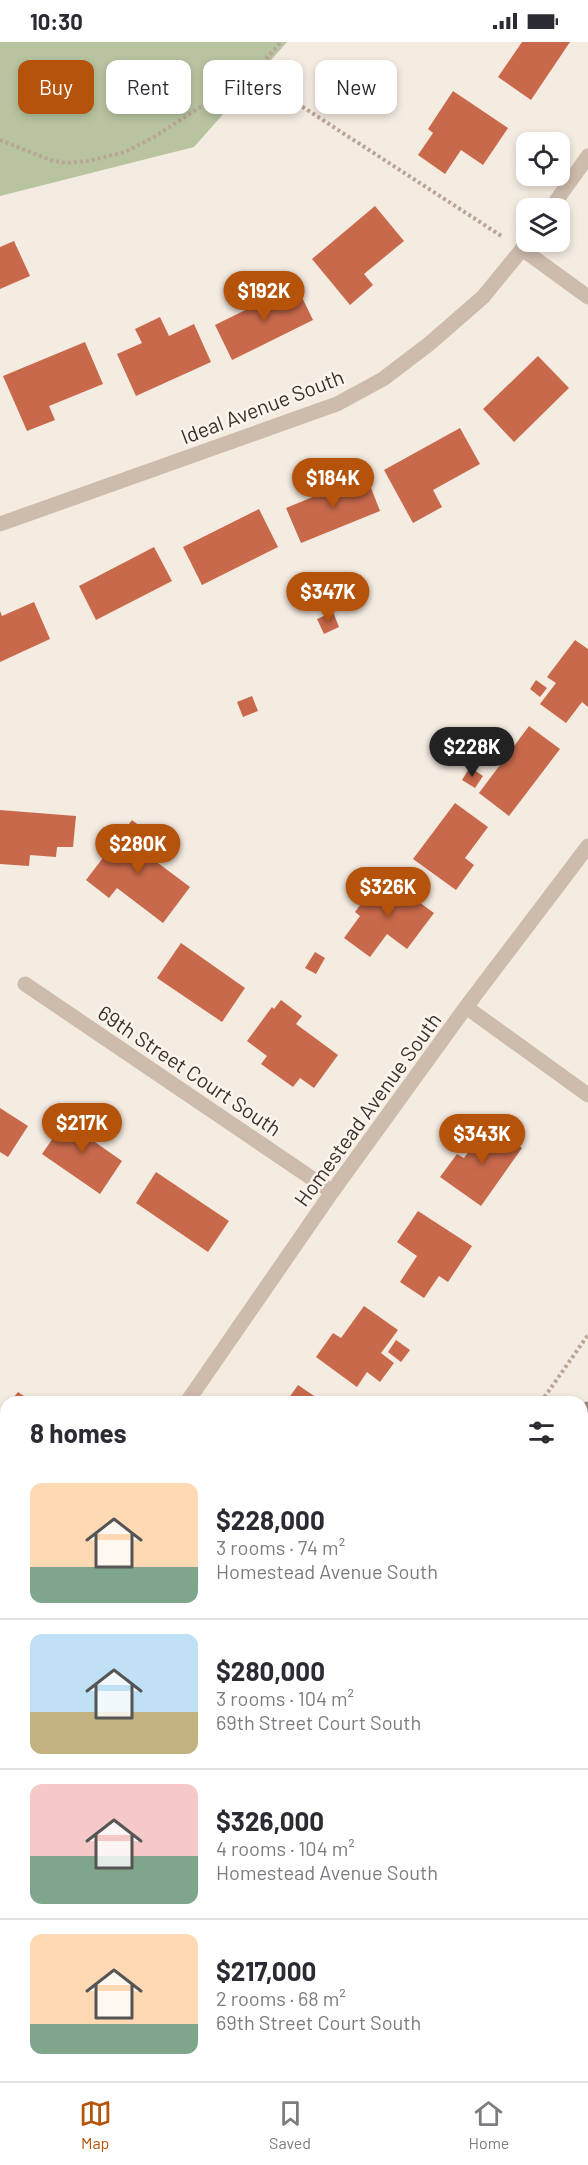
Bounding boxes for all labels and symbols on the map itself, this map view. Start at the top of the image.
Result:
pin: $192K [222,271,306,322]
street label: Ideal Avenue South [177,363,347,449]
pin: $184K [291,458,375,509]
pin: $347K [286,572,370,623]
pin: $228K [430,727,514,778]
pin: $280K [96,824,180,875]
pin: $326K [346,867,430,918]
street label: 69th Street Court South [94,999,286,1141]
street label: Homestead Avenue South [288,1007,446,1211]
pin: $217K [40,1103,124,1154]
pin: $343K [440,1114,524,1165]

